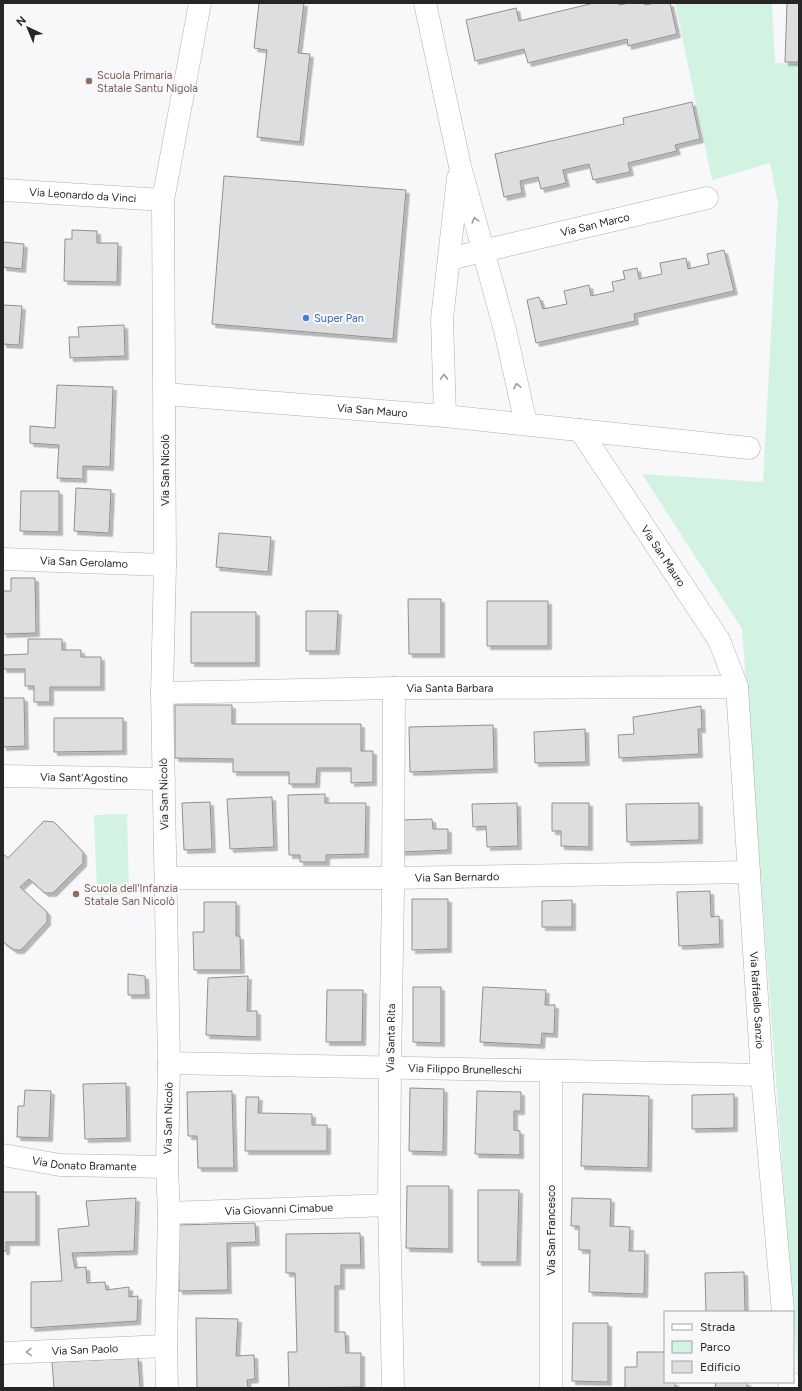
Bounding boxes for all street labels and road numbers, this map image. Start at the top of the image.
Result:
street label: Via Leonardo da Vinci [29,185,137,205]
street label: Via San Marco [559,210,631,239]
street label: Via San Mauro [336,401,408,420]
street label: Via San Nicolò [159,434,172,506]
street label: Via San Mauro [638,523,688,589]
street label: Via San Gerolamo [40,554,128,570]
street label: Via Santa Barbara [406,681,493,694]
street label: Via San Nicolò [157,758,171,830]
street label: Via Sant'Agostino [40,770,128,785]
street label: Via San Bernardo [415,870,499,884]
street label: Via Raffaello Sanzio [748,951,767,1049]
street label: Via Santa Rita [383,1004,398,1072]
street label: Via Filippo Brunelleschi [408,1061,522,1077]
street label: Via San Nicolò [161,1082,175,1154]
street label: Via Donato Bramante [31,1154,137,1173]
street label: Via San Francesco [545,1185,558,1275]
street label: Via Giovanni Cimabue [224,1201,333,1217]
street label: Via San Paolo [51,1342,119,1357]

